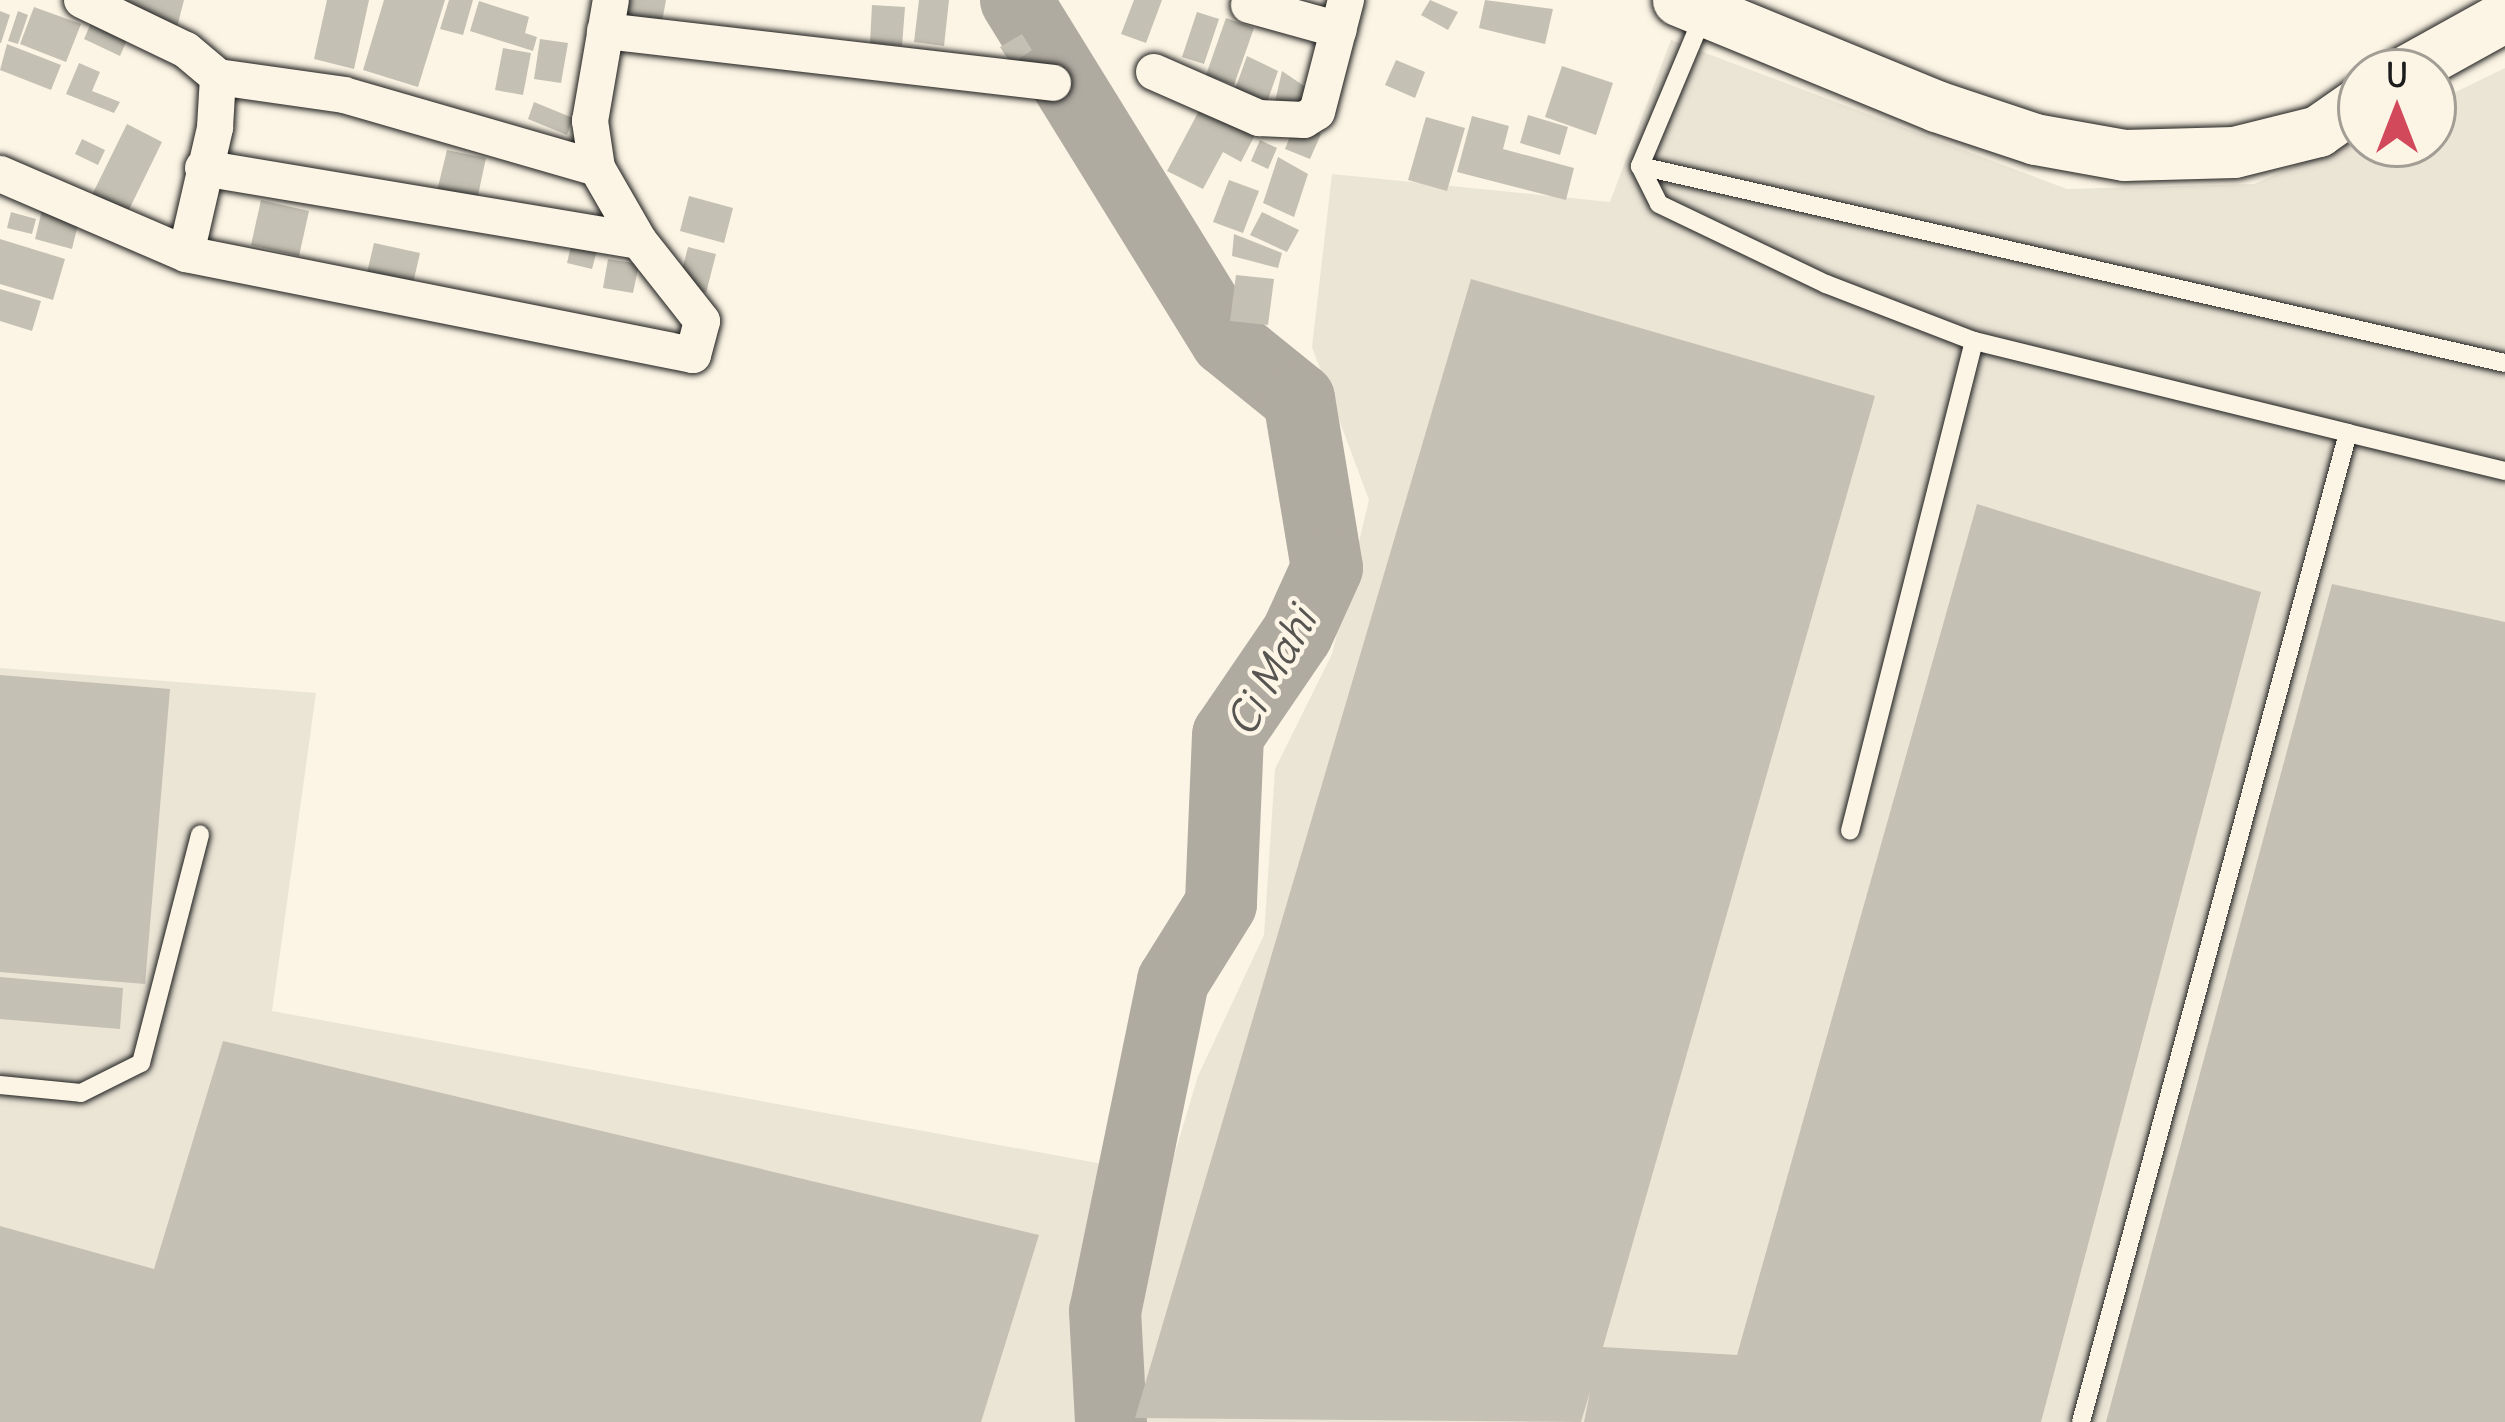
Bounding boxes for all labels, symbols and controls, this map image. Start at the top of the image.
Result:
north arrow [2337,48,2457,168]
text: U [2386,54,2408,96]
water label: Ci Mahi [1215,599,1327,745]

